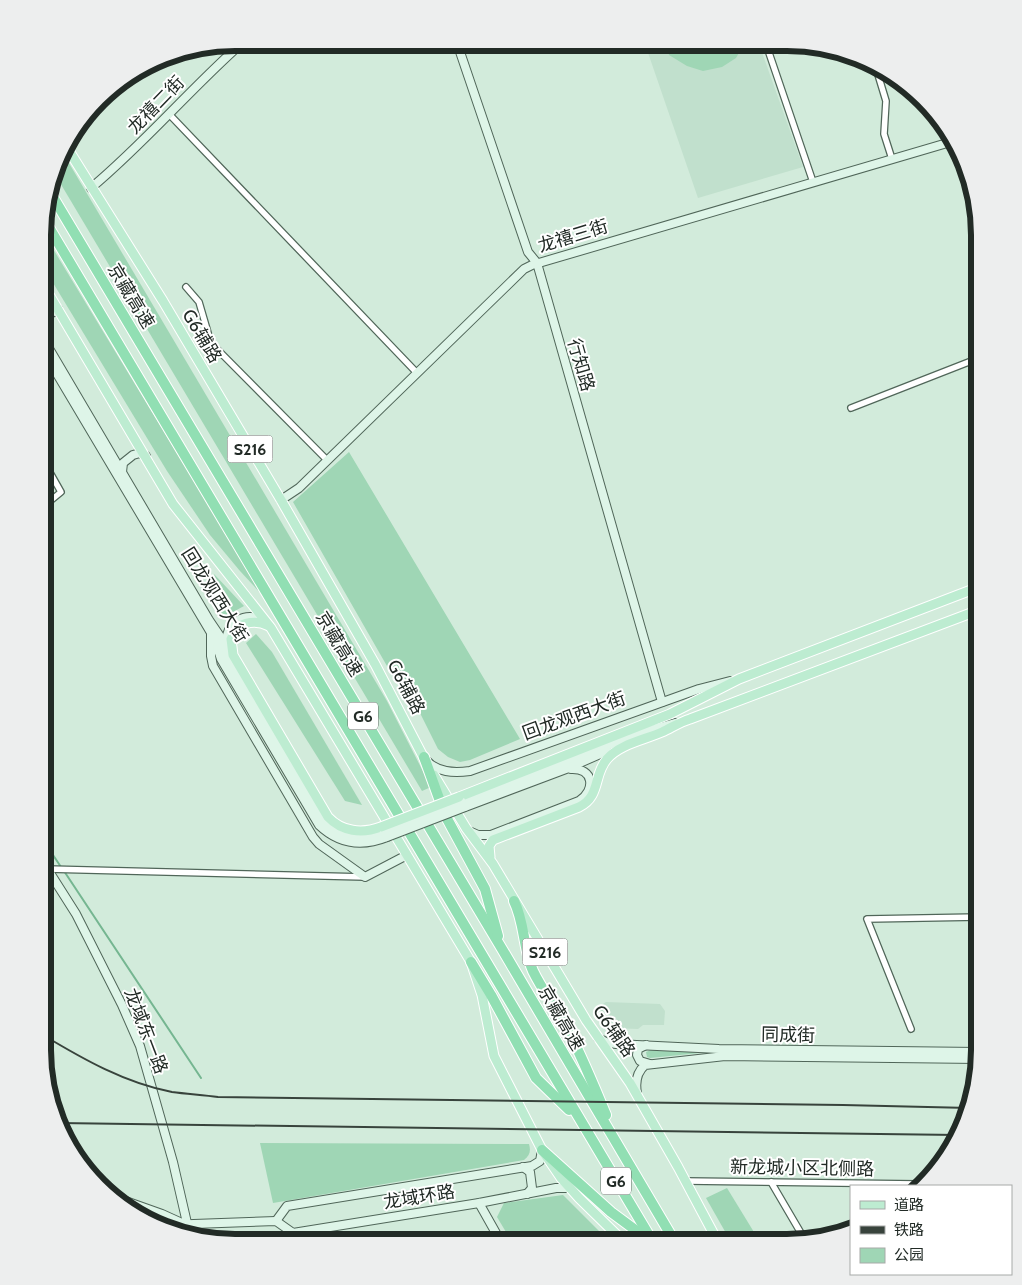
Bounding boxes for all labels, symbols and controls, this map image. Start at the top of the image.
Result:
street label: 龙禧二街 [123,71,189,139]
street label: 龙禧三街 [535,215,611,257]
street label: 京藏高速 [103,259,159,333]
street label: G6辅路 [178,305,226,367]
street label: 行知路 [563,336,599,394]
road number: S216 [228,436,272,462]
street label: 回龙观西大街 [177,543,253,647]
street label: 京藏高速 [311,607,367,681]
street label: G6辅路 [383,656,429,718]
street label: 回龙观西大街 [519,687,629,745]
road number: G6 [348,702,378,729]
road number: S216 [522,939,568,966]
street label: 京藏高速 [533,981,589,1055]
street label: 龙域东一路 [120,985,172,1077]
street label: G6辅路 [588,1001,640,1061]
street label: 同成街 [761,1024,815,1046]
street label: 新龙城小区北侧路 [730,1156,874,1180]
road number: G6 [601,1168,631,1194]
street label: 龙域环路 [382,1181,456,1213]
legend [850,1185,1012,1275]
text: 道路 [894,1196,924,1214]
text: 铁路 [894,1221,924,1239]
text: 公园 [894,1246,924,1264]

